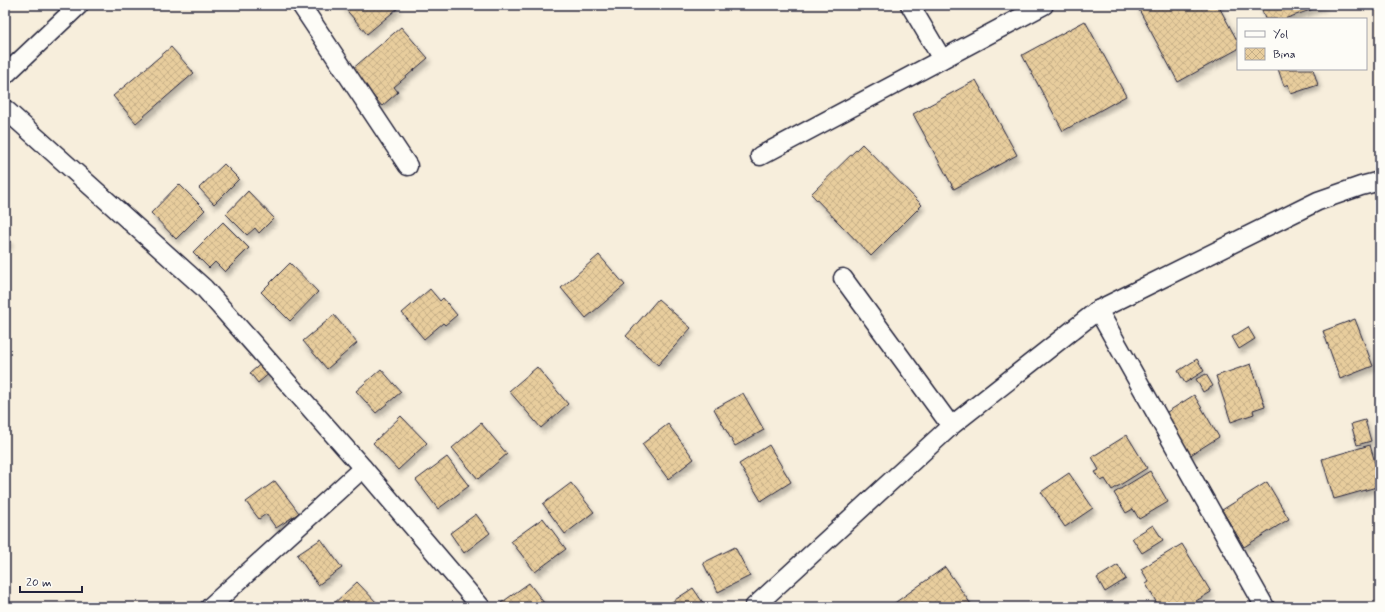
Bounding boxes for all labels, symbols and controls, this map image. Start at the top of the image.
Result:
legend [1237,18,1367,70]
text: Yol [1273,27,1288,43]
text: Bina [1273,47,1296,63]
scale bar [20,568,82,594]
text: 20 m [26,575,52,591]

